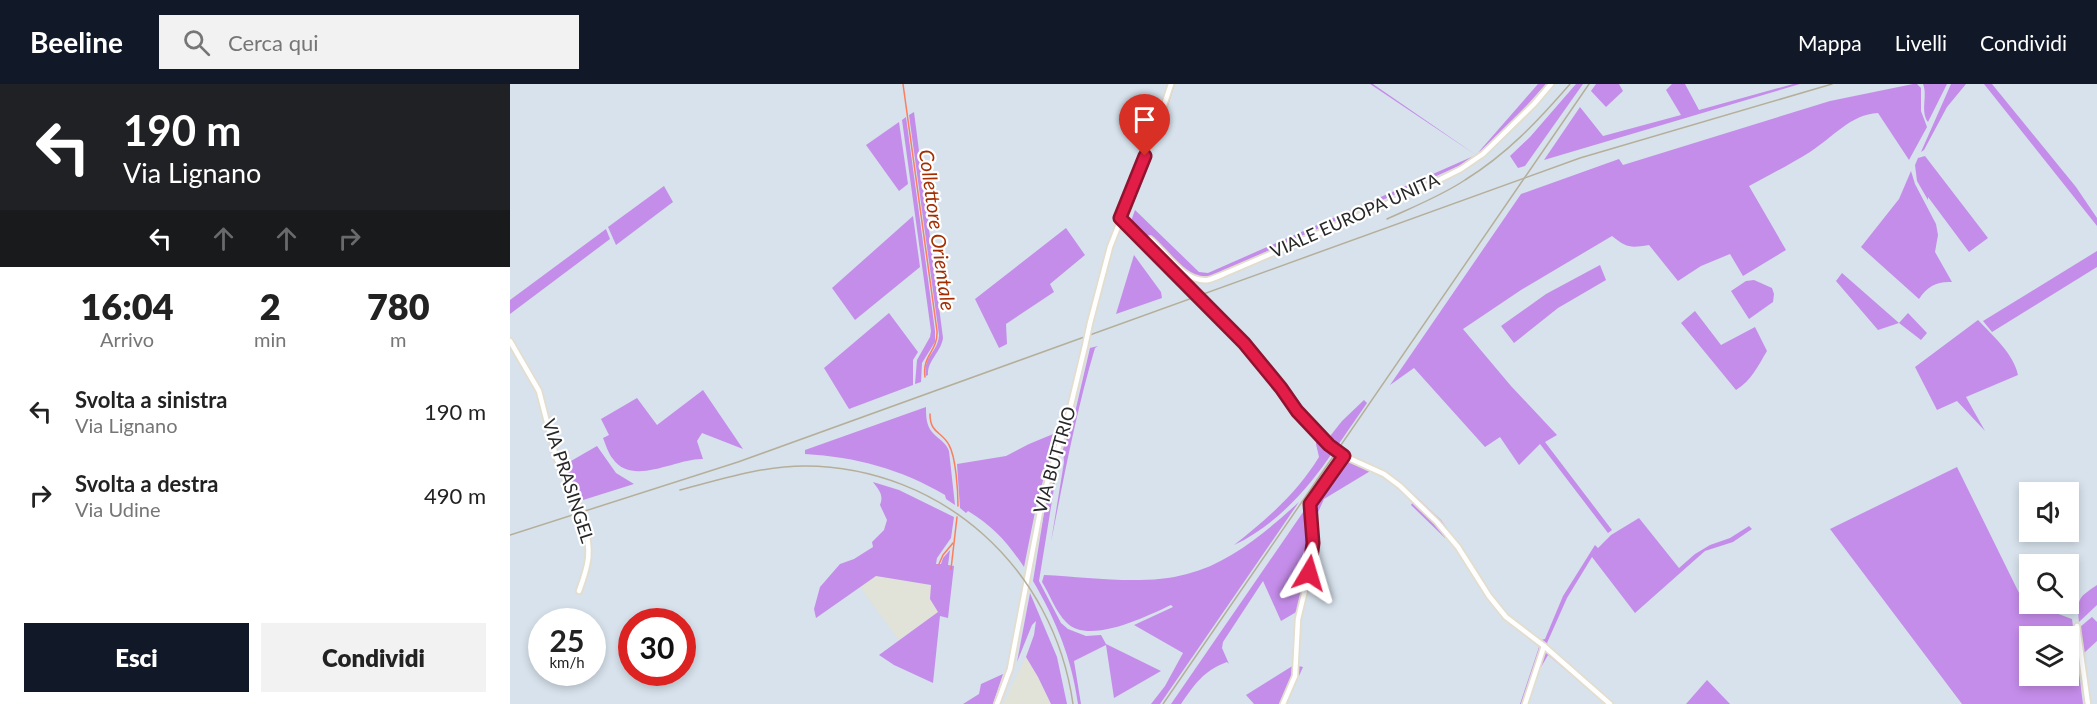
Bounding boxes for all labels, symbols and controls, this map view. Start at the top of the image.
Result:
search box [159,15,579,69]
text: Beeline [30,25,123,59]
icon: search [180,26,213,59]
text: Cerca qui [228,29,319,56]
text: Mappa [1798,30,1862,55]
text: Livelli [1895,30,1947,55]
text: Condividi [1980,30,2067,55]
pin [1119,94,1170,156]
icon: arrive [1128,103,1161,136]
text: 190 m [123,105,241,155]
icon: left [24,108,102,186]
water label: Collettore Orientale [915,148,961,312]
text: Via Lignano [123,156,261,189]
street label: VIALE EUROPA UNITA [1267,168,1443,262]
icon: left [144,222,177,255]
icon: ahead [207,222,240,255]
icon: ahead [270,222,303,255]
icon: right [333,222,366,255]
text: 16:04 [80,284,174,328]
text: 2 [260,284,281,328]
text: 780 [367,284,430,328]
text: Arrivo [100,327,154,351]
text: min [254,327,286,351]
text: m [390,327,406,351]
text: Svolta a sinistra [75,386,227,413]
icon: left [24,395,57,428]
text: 190 m [424,398,486,425]
street label: VIA BUTTRIO [1028,404,1080,516]
text: Via Lignano [75,413,177,437]
street label: VIA PRASINGEL [539,416,599,545]
text: Svolta a destra [75,470,218,497]
icon: right [24,479,57,512]
text: 490 m [424,482,486,509]
map controls [2019,482,2079,686]
button: sound [2019,482,2079,542]
text: Via Udine [75,497,160,521]
position arrow [1277,541,1341,605]
button: search [2019,554,2079,614]
speed limit sign: 30 [618,608,696,686]
text: 25 [550,622,584,658]
button: Esci [24,623,249,692]
button: Condividi [261,623,486,692]
button: layers [2019,626,2079,686]
text: km/h [549,653,585,671]

